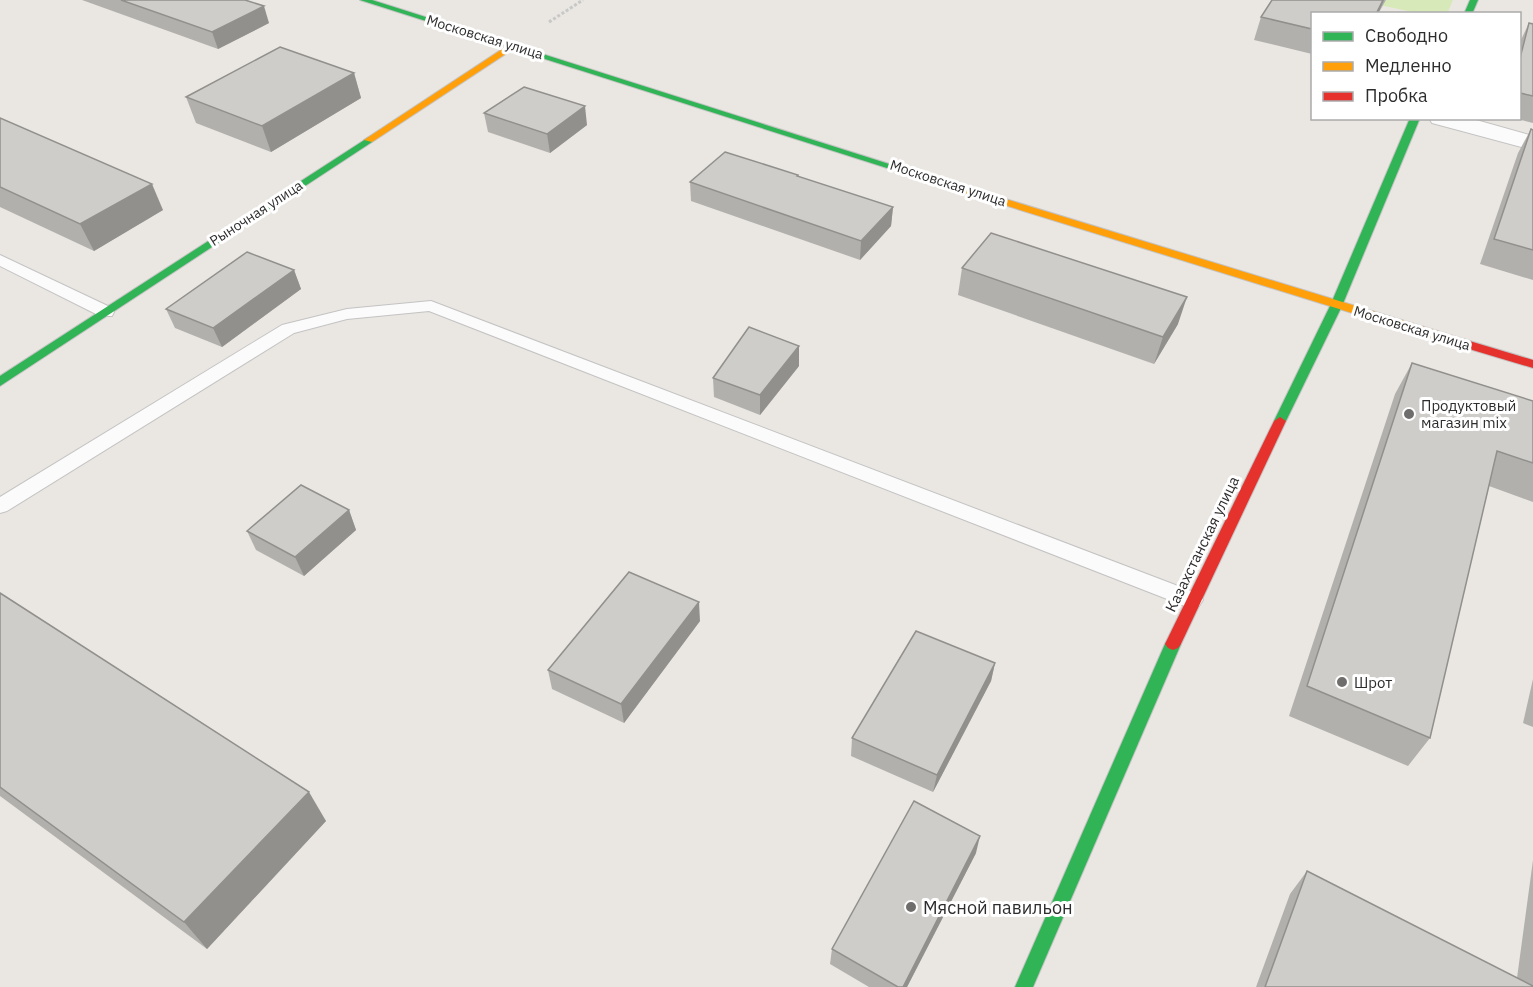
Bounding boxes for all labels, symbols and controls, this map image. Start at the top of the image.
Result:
street label: Московская улица [424,11,546,63]
legend [1311,12,1521,120]
text: Свободно [1365,24,1448,47]
text: Медленно [1365,54,1452,77]
text: Пробка [1365,84,1428,107]
street label: Московская улица [888,156,1009,210]
street label: Рыночная улица [206,176,306,250]
street label: Московская улица [1351,302,1473,354]
place label: Продуктовый магазин mix [1421,396,1516,432]
marker: Продуктовый магазин mix [1402,407,1416,421]
street label: Казахстанская улица [1161,473,1243,615]
place label: Шрот [1354,673,1392,692]
marker: Шрот [1335,675,1349,689]
place label: Мясной павильон [923,896,1073,919]
marker: Мясной павильон [904,900,918,914]

